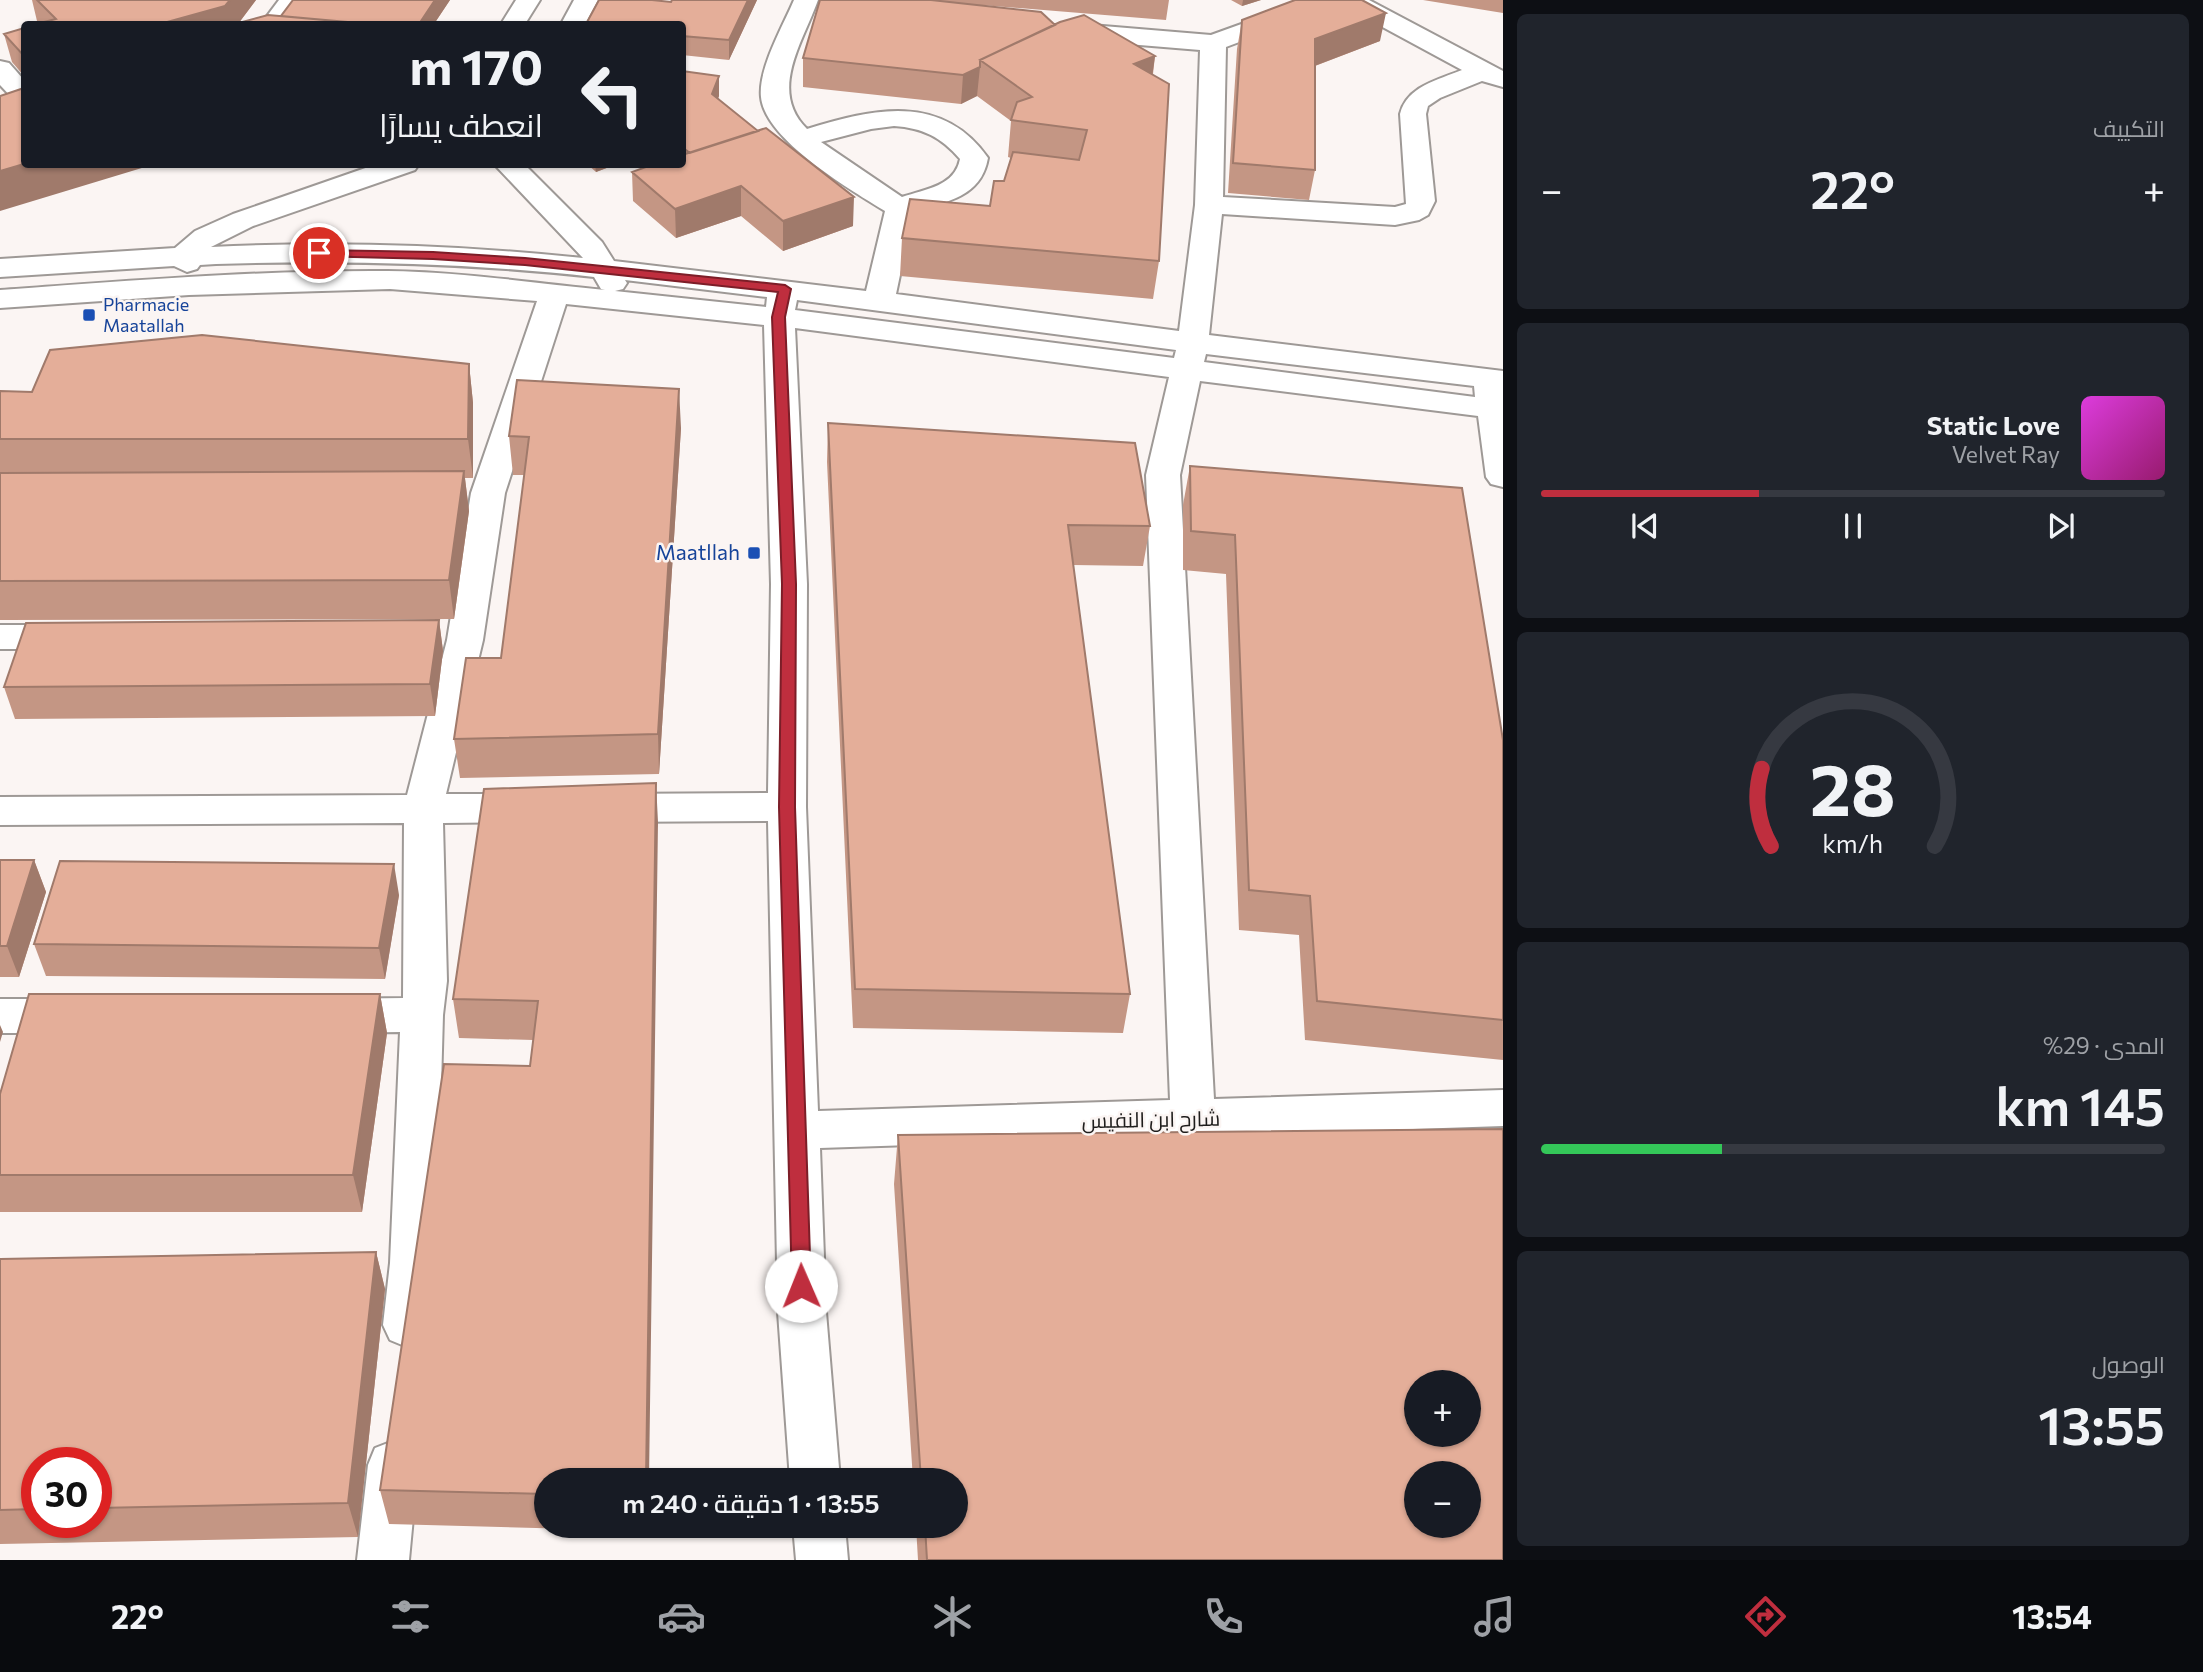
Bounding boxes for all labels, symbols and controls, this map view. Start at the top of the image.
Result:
text: 170 m [410,35,543,95]
icon: left [567,49,658,140]
text: انعطف يسارًا [379,104,543,144]
text: التكييف [2093,114,2165,142]
text: 22° [1810,156,1895,220]
text: − [1541,165,1563,212]
text: + [2143,165,2165,212]
pin [289,223,349,283]
icon: arrive [300,234,338,272]
place label: Pharmacie Maatallah [103,293,189,336]
marker: Pharmacie Maatallah [81,307,97,323]
text: Static Love [1927,409,2060,440]
text: Velvet Ray [1952,440,2060,468]
icon: previous [1626,507,1664,545]
icon: pause [1834,507,1872,545]
icon: next [2042,507,2080,545]
place label: Maatllah [656,539,740,564]
marker: Maatllah [746,545,762,561]
text: 28 [1810,742,1896,831]
text: km/h [1823,828,1883,858]
text: المدى · 29% [2043,1031,2165,1059]
text: 145 km [1995,1073,2165,1137]
street label: شارح ابن النفيس [1081,1105,1221,1135]
position arrow [764,1249,838,1323]
text: الوصول [2092,1350,2165,1378]
map controls [1404,1370,1481,1538]
button: + [1404,1370,1481,1447]
text: 13:55 [2038,1392,2165,1456]
speed limit sign: 30 [21,1447,112,1538]
button: − [1404,1461,1481,1538]
text: 13:55 · 1 دقيقة · 240 m [622,1487,880,1518]
icon: filters [386,1592,435,1641]
icon: car [657,1592,706,1641]
icon: climate [928,1592,977,1641]
icon: phone [1199,1592,1248,1641]
icon: music [1470,1592,1519,1641]
icon: directions [1741,1592,1790,1641]
text: 22° [111,1596,164,1636]
text: 13:54 [2012,1596,2092,1636]

